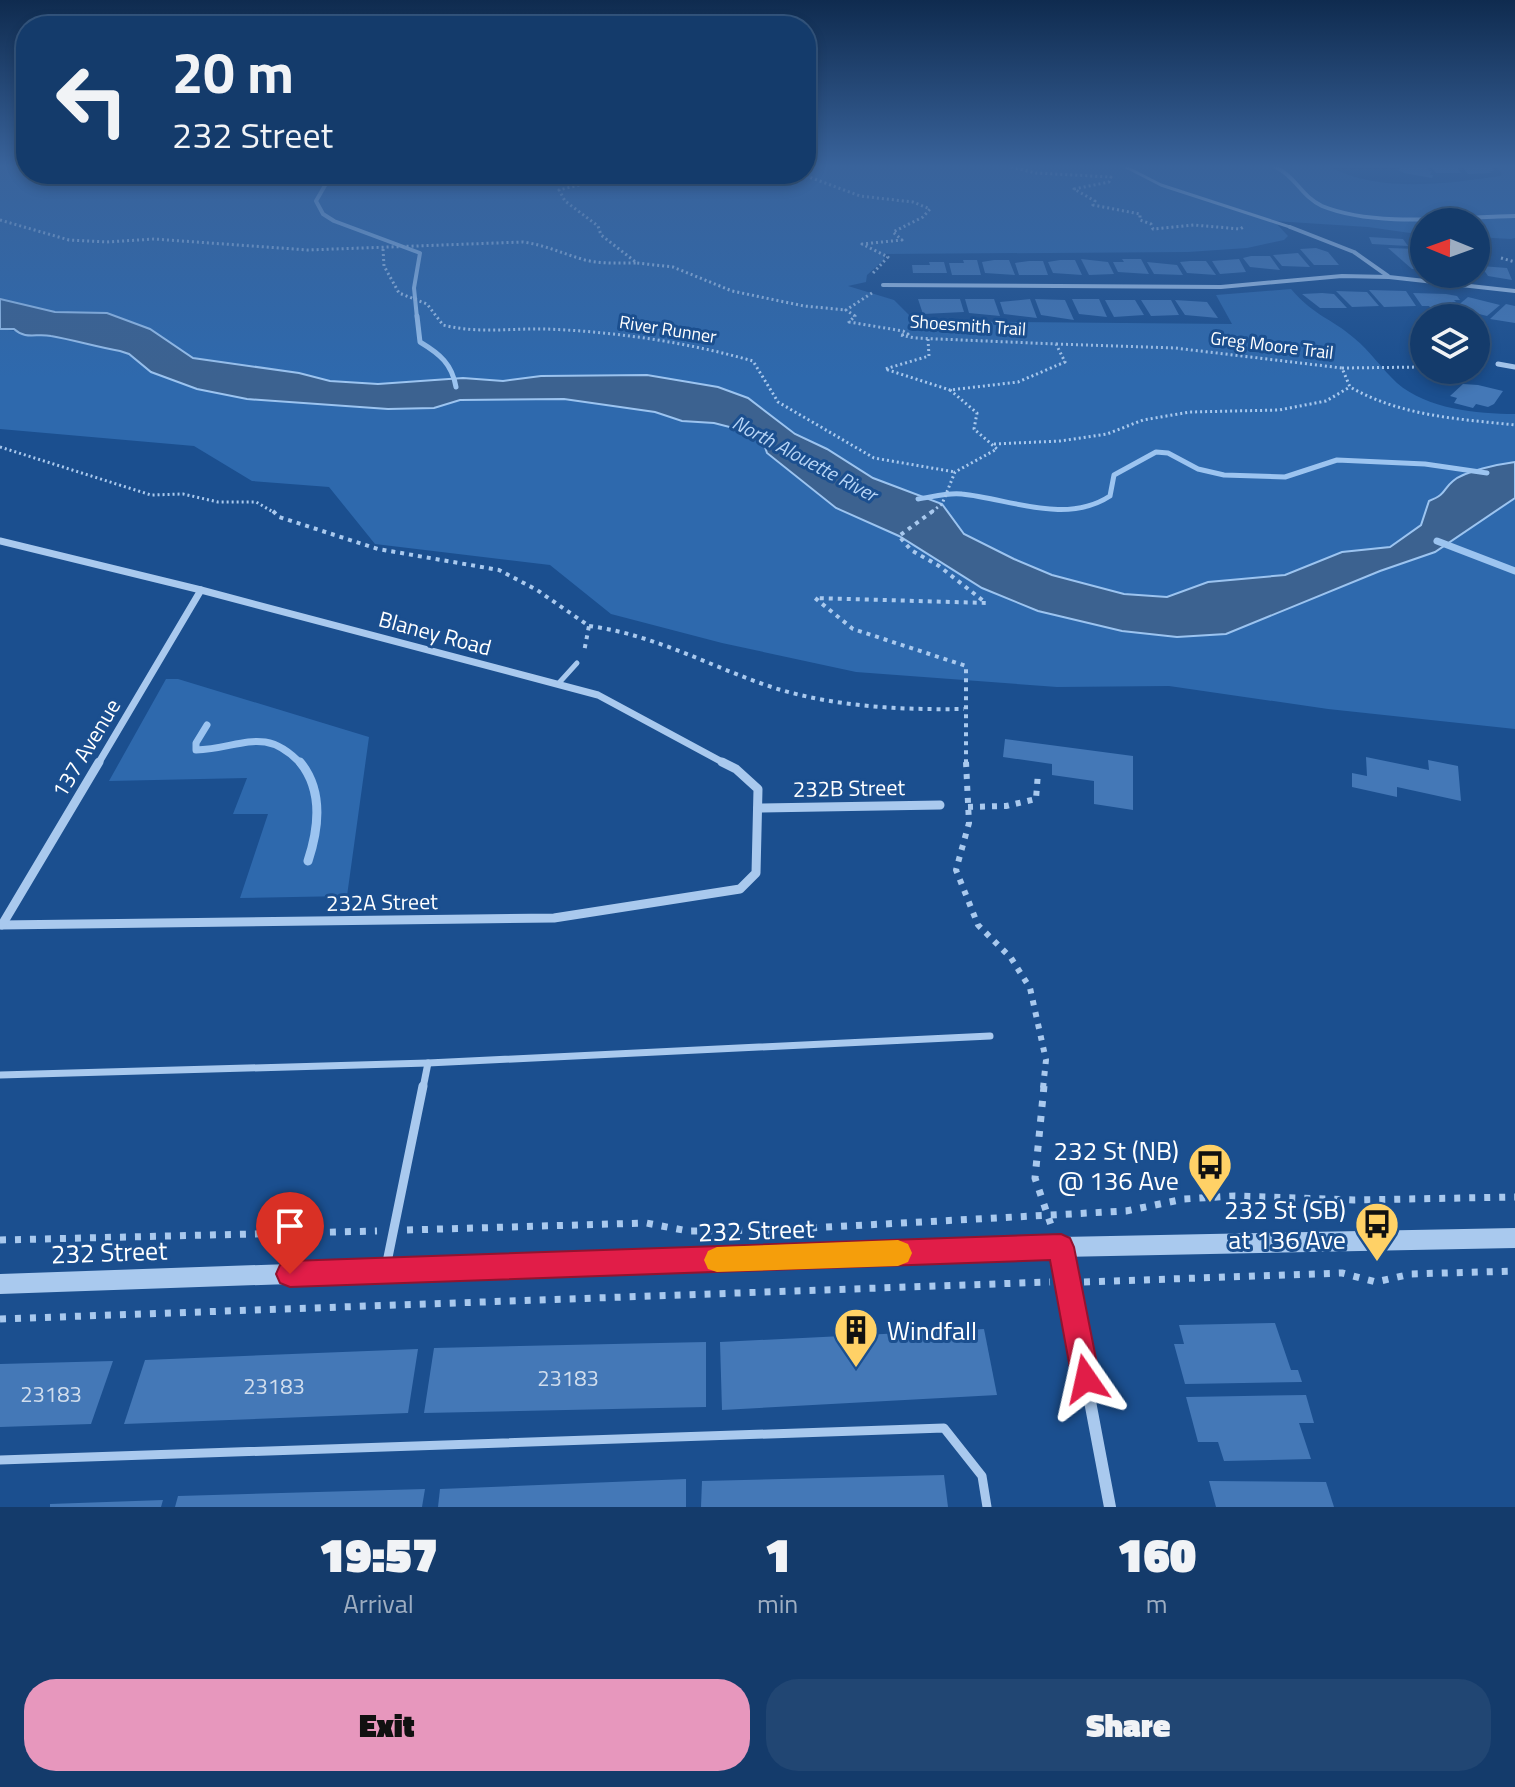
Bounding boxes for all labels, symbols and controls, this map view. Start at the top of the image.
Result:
text: 20 m [172,30,294,115]
icon: left [40,48,144,152]
text: 232 Street [172,107,333,162]
north arrow [1410,208,1490,288]
map controls [1410,208,1490,384]
button: layers [1410,304,1490,384]
street label: Shoesmith Trail [909,307,1027,343]
street label: River Runner [617,308,719,350]
street label: Greg Moore Trail [1209,324,1335,366]
water label: North Alouette River [727,407,885,511]
street label: Blaney Road [375,602,495,664]
street label: 137 Avenue [43,692,129,804]
street label: 232B Street [793,770,906,806]
street label: 232A Street [326,884,438,920]
place label: 232 St (NB) @ 136 Ave [1054,1131,1179,1200]
bus stop icon: 232 St (NB) @ 136 Ave [1186,1141,1234,1204]
place label: 232 St (SB) at 136 Ave [1224,1190,1346,1259]
pin [256,1192,324,1274]
bus stop icon: 232 St (SB) at 136 Ave [1353,1200,1401,1263]
icon: arrive [268,1204,312,1248]
street label: 232 Street [697,1208,815,1252]
street label: 232 Street [50,1230,168,1274]
building icon: Windfall [832,1306,880,1369]
place label: Windfall [887,1311,977,1350]
position arrow [1044,1337,1128,1421]
house number: 23183 [537,1361,599,1395]
house number: 23183 [243,1369,305,1403]
house number: 23183 [20,1377,82,1411]
text: 19:57 [319,1518,438,1591]
text: 1 [764,1518,791,1591]
text: 160 [1117,1518,1196,1591]
text: Arrival [343,1584,414,1623]
text: min [757,1584,798,1623]
text: m [1146,1584,1168,1623]
button: Exit [24,1679,750,1771]
button: Share [766,1679,1491,1771]

